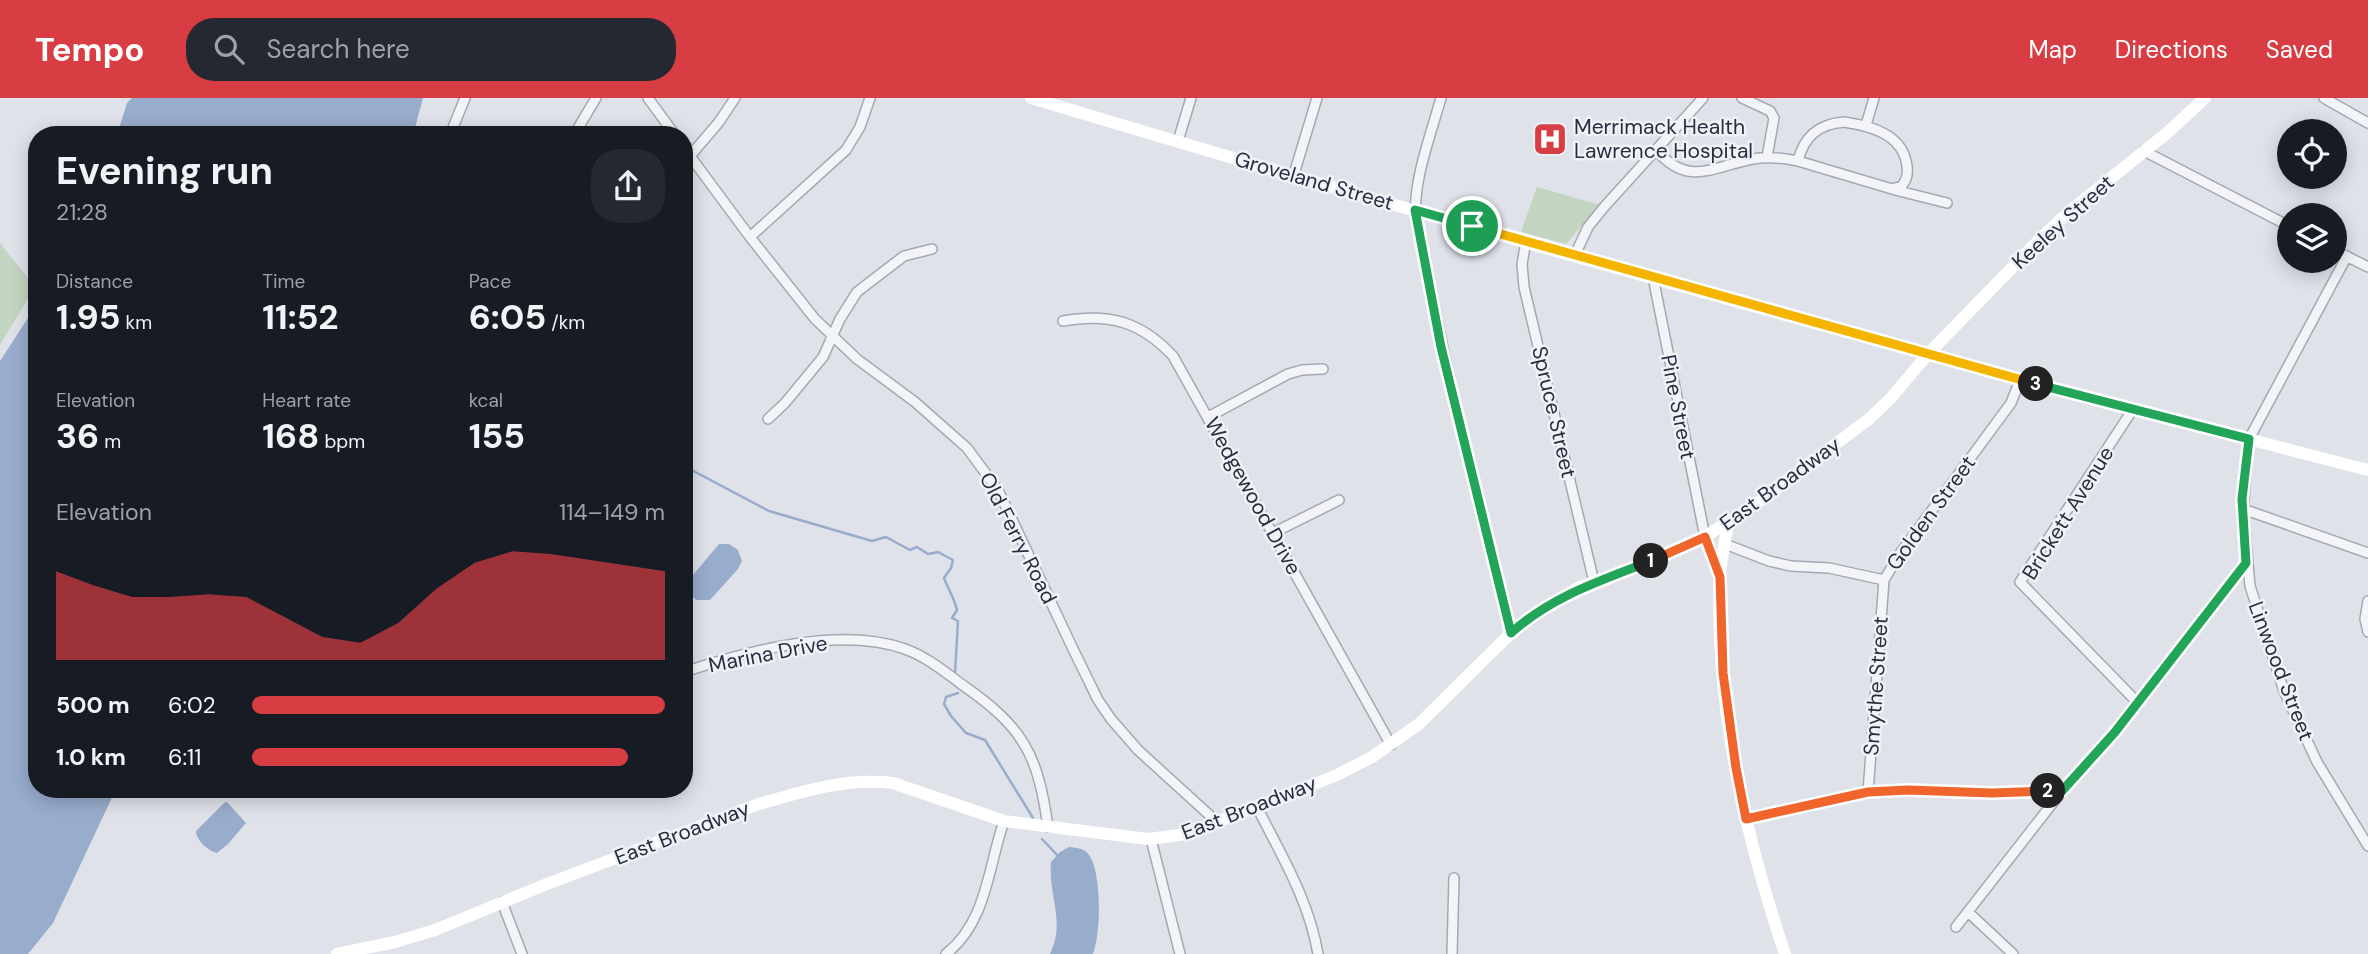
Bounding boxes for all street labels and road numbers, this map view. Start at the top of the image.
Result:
street label: Groveland Street [1231,145,1397,217]
street label: Keeley Street [2006,169,2120,275]
street label: Spruce Street [1525,343,1583,481]
street label: Pine Street [1654,352,1702,462]
street label: Wedgewood Drive [1198,412,1308,580]
street label: East Broadway [1714,431,1846,537]
street label: Brickett Avenue [2016,441,2120,585]
street label: Golden Street [1880,450,1982,576]
street label: Old Ferry Road [973,467,1063,609]
street label: Linwood Street [2242,597,2320,745]
street label: Smythe Street [1857,615,1895,757]
street label: Marina Drive [706,629,830,679]
street label: East Broadway [1177,769,1321,847]
street label: East Broadway [610,794,754,872]

